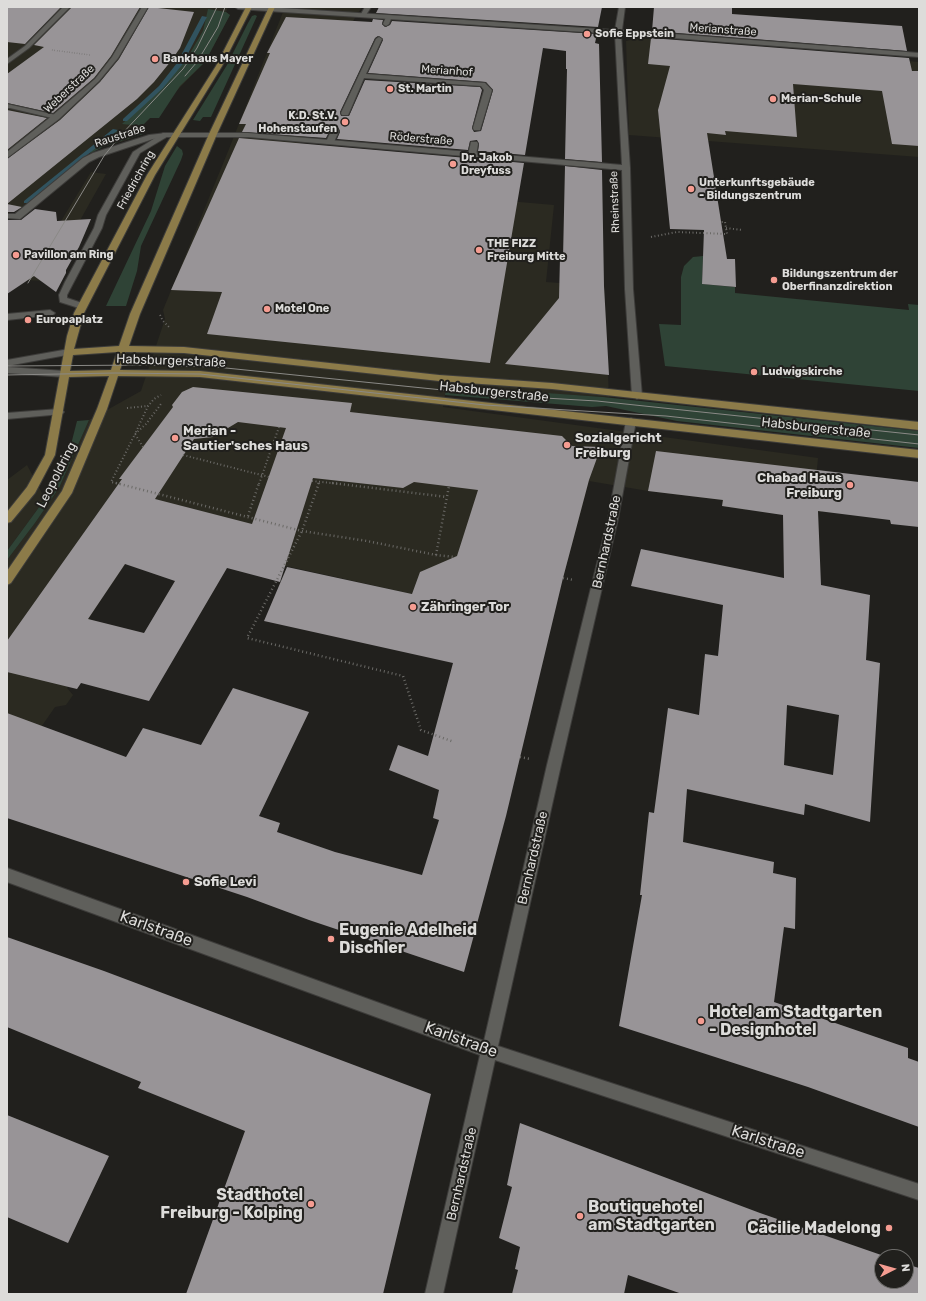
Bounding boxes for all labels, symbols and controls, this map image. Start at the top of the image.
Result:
street label: Merianstraße [689,21,757,39]
place label: Sofie Eppstein [595,27,674,41]
marker: Sofie Eppstein [582,29,592,39]
place label: Bankhaus Mayer [163,52,253,66]
marker: Bankhaus Mayer [150,54,160,64]
street label: Weberstraße [41,62,97,116]
street label: Merianhof [421,63,473,79]
place label: St. Martin [398,82,452,96]
marker: St. Martin [385,84,395,94]
place label: Merian-Schule [781,92,861,106]
marker: Merian-Schule [768,94,778,104]
place label: K.D. St.V. Hohenstaufen [258,109,337,135]
marker: K.D. St.V. Hohenstaufen [340,117,350,127]
street label: Raustraße [93,122,147,150]
street label: Röderstraße [389,130,453,148]
street label: Friedrichring [114,148,158,212]
place label: Dr. Jakob Dreyfuss [461,151,512,177]
marker: Dr. Jakob Dreyfuss [448,159,458,169]
street label: Rheinstraße [607,171,623,233]
place label: Unterkunftsgebäude - Bildungszentrum [699,176,815,202]
marker: Unterkunftsgebäude - Bildungszentrum [686,184,696,194]
place label: THE FIZZ Freiburg Mitte [487,237,566,263]
marker: THE FIZZ Freiburg Mitte [474,245,484,255]
place label: Pavillon am Ring [24,248,113,262]
marker: Pavillon am Ring [11,250,21,260]
place label: Bildungszentrum der Oberfinanzdirektion [782,267,898,293]
marker: Bildungszentrum der Oberfinanzdirektion [769,275,779,285]
place label: Motel One [275,302,329,316]
marker: Motel One [262,304,272,314]
place label: Europaplatz [36,313,103,327]
marker: Europaplatz [23,315,33,325]
street label: Habsburgerstraße [116,351,226,371]
place label: Ludwigskirche [762,365,843,379]
marker: Ludwigskirche [749,367,759,377]
street label: Habsburgerstraße [439,379,549,405]
street label: Habsburgerstraße [761,415,871,441]
place label: Merian - Sautier'sches Haus [183,423,308,454]
place label: Sozialgericht Freiburg [575,430,661,461]
marker: Merian - Sautier'sches Haus [170,433,180,443]
street label: Leopoldring [34,439,80,511]
marker: Sozialgericht Freiburg [562,440,572,450]
place label: Chabad Haus Freiburg [757,470,842,501]
marker: Chabad Haus Freiburg [845,480,855,490]
street label: Bernhardstraße [589,494,625,590]
place label: Zähringer Tor [421,599,509,615]
marker: Zähringer Tor [408,602,418,612]
street label: Bernhardstraße [515,810,551,906]
place label: Sofie Levi [194,874,256,890]
marker: Sofie Levi [181,877,191,887]
street label: Karlstraße [117,907,195,951]
place label: Eugenie Adelheid Dischler [339,920,477,958]
marker: Eugenie Adelheid Dischler [326,934,336,944]
place label: Hotel am Stadtgarten - Designhotel [709,1002,882,1040]
marker: Hotel am Stadtgarten - Designhotel [696,1016,706,1026]
street label: Karlstraße [422,1018,500,1062]
street label: Karlstraße [729,1121,807,1163]
street label: Bernhardstraße [444,1126,480,1222]
place label: Stadthotel Freiburg - Kolping [160,1185,303,1223]
place label: Boutiquehotel am Stadtgarten [588,1197,715,1235]
marker: Stadthotel Freiburg - Kolping [306,1199,316,1209]
marker: Boutiquehotel am Stadtgarten [575,1211,585,1221]
place label: Cäcilie Madelong [747,1218,881,1238]
marker: Cäcilie Madelong [884,1223,894,1233]
north arrow [874,1249,914,1289]
text: N [899,1263,912,1272]

